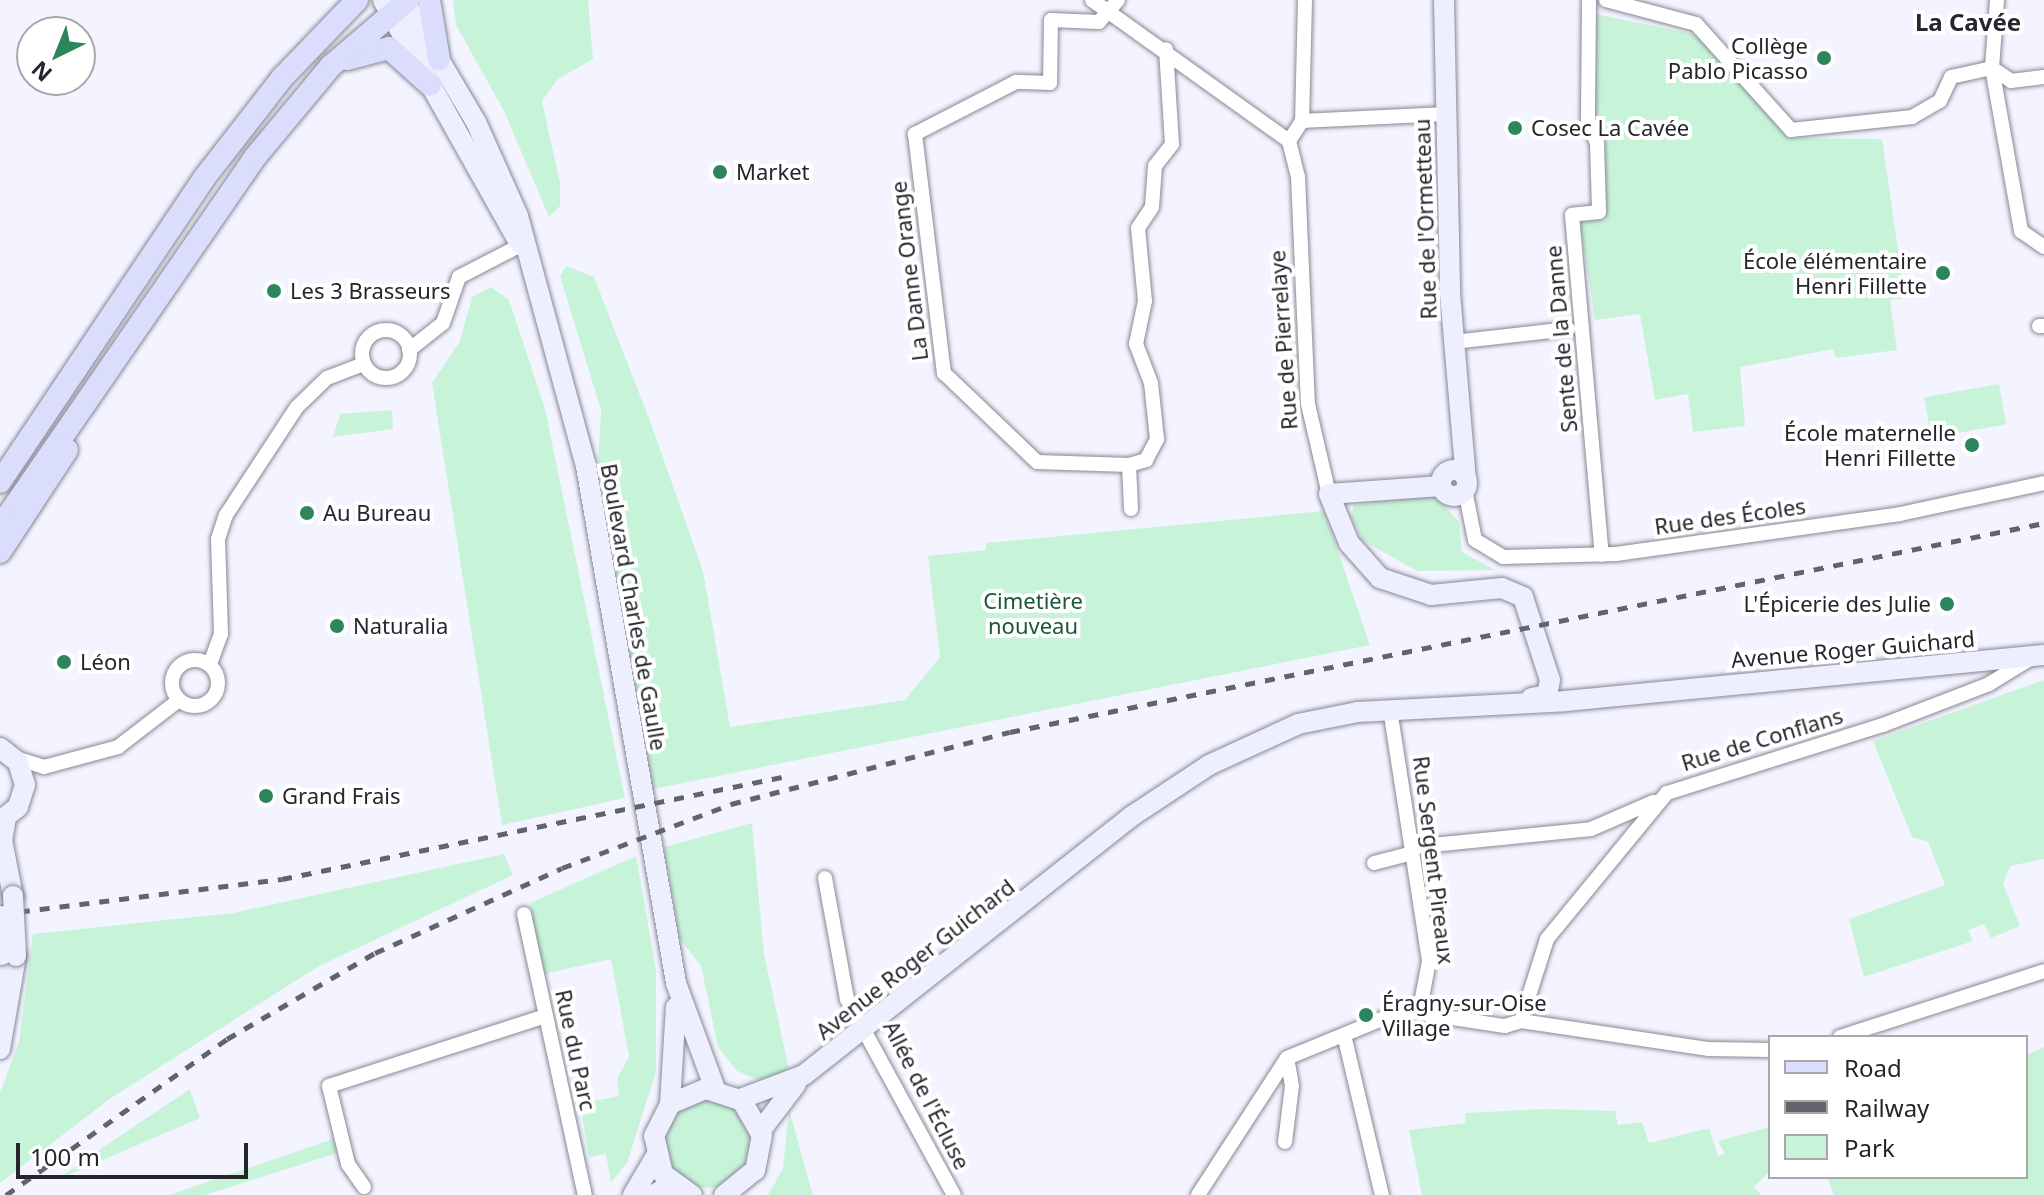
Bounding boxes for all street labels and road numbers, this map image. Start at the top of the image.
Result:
street label: Rue de l'Ormetteau [1408,118,1442,320]
street label: La Danne Orange [885,180,933,362]
street label: Sente de la Danne [1540,244,1582,434]
street label: Rue de Pierrelaye [1264,249,1302,431]
street label: Boulevard Charles de Gaulle [596,461,672,753]
street label: Rue des Écoles [1653,492,1807,540]
street label: Avenue Roger Guichard [1730,625,1976,673]
street label: Rue de Conflans [1678,702,1846,776]
street label: Rue Sergent Pireaux [1408,754,1460,966]
street label: Avenue Roger Guichard [810,873,1020,1045]
street label: Rue du Parc [550,987,602,1113]
street label: Allée de l'Écluse [878,1016,976,1174]

